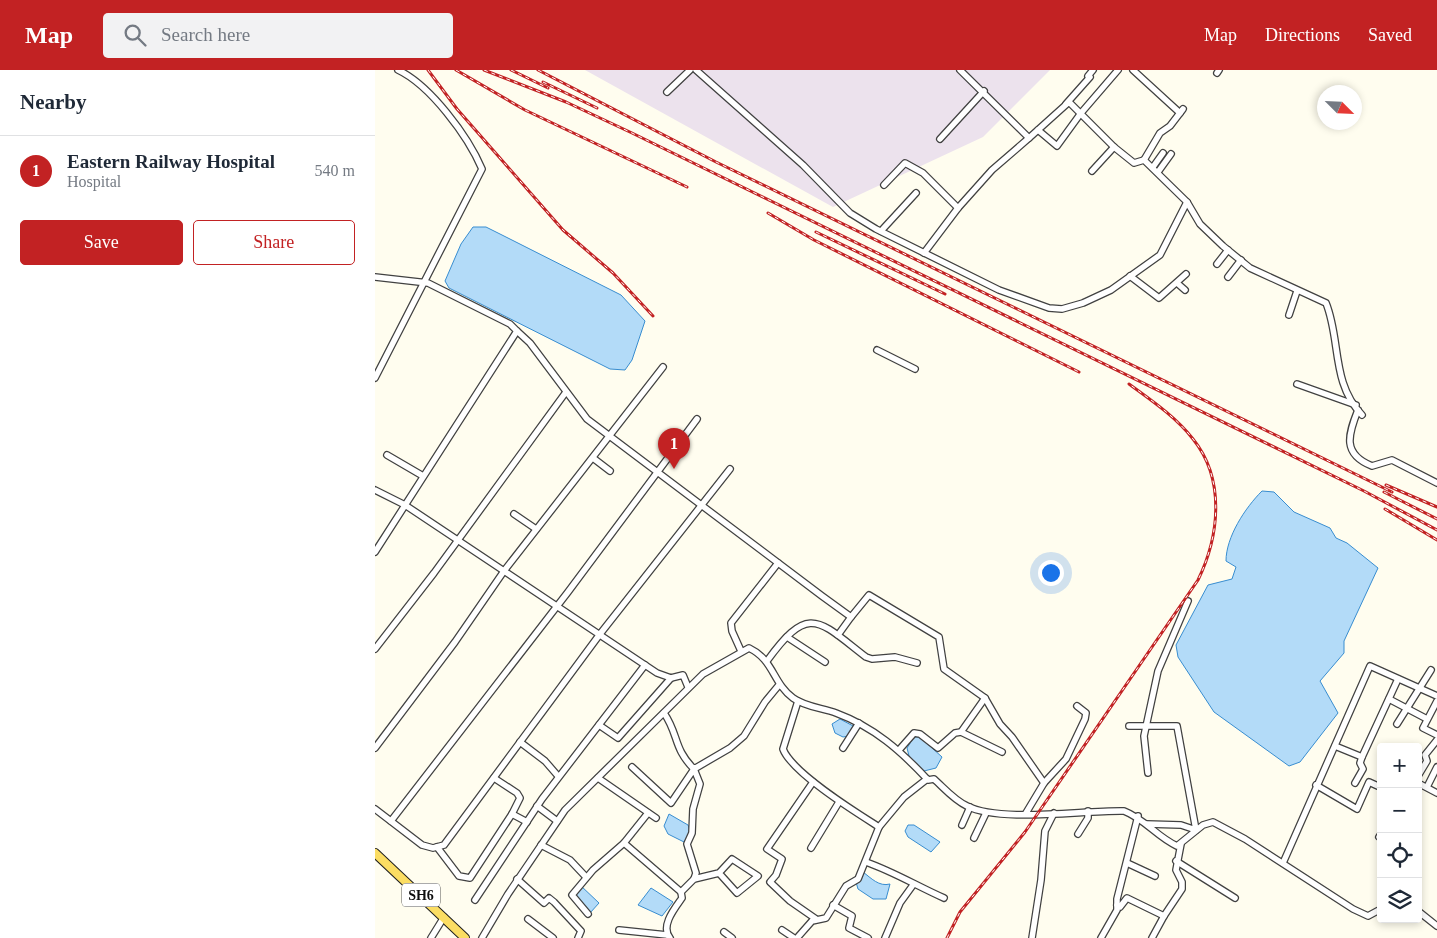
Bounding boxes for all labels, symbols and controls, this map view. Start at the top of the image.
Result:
search box [103,13,453,58]
icon: search [121,21,149,49]
text: Map [25,22,73,48]
text: Search here [161,24,250,45]
text: Map [1204,25,1237,45]
text: Directions [1265,25,1340,45]
text: Saved [1368,25,1412,45]
north arrow [1317,85,1362,130]
text: Nearby [20,90,87,114]
text: Eastern Railway Hospital [67,151,275,172]
text: 1 [32,162,40,179]
text: 540 m [315,162,355,179]
text: Hospital [67,173,121,190]
button: Save [20,220,183,265]
button: Share [193,220,355,265]
pin: 1 [658,428,690,469]
your location [1038,560,1064,586]
map controls [1377,743,1422,923]
button: + [1377,743,1422,788]
button: − [1377,788,1422,833]
button: locate [1377,833,1422,878]
button: layers [1377,878,1422,923]
road number: SH6 [402,884,440,906]

